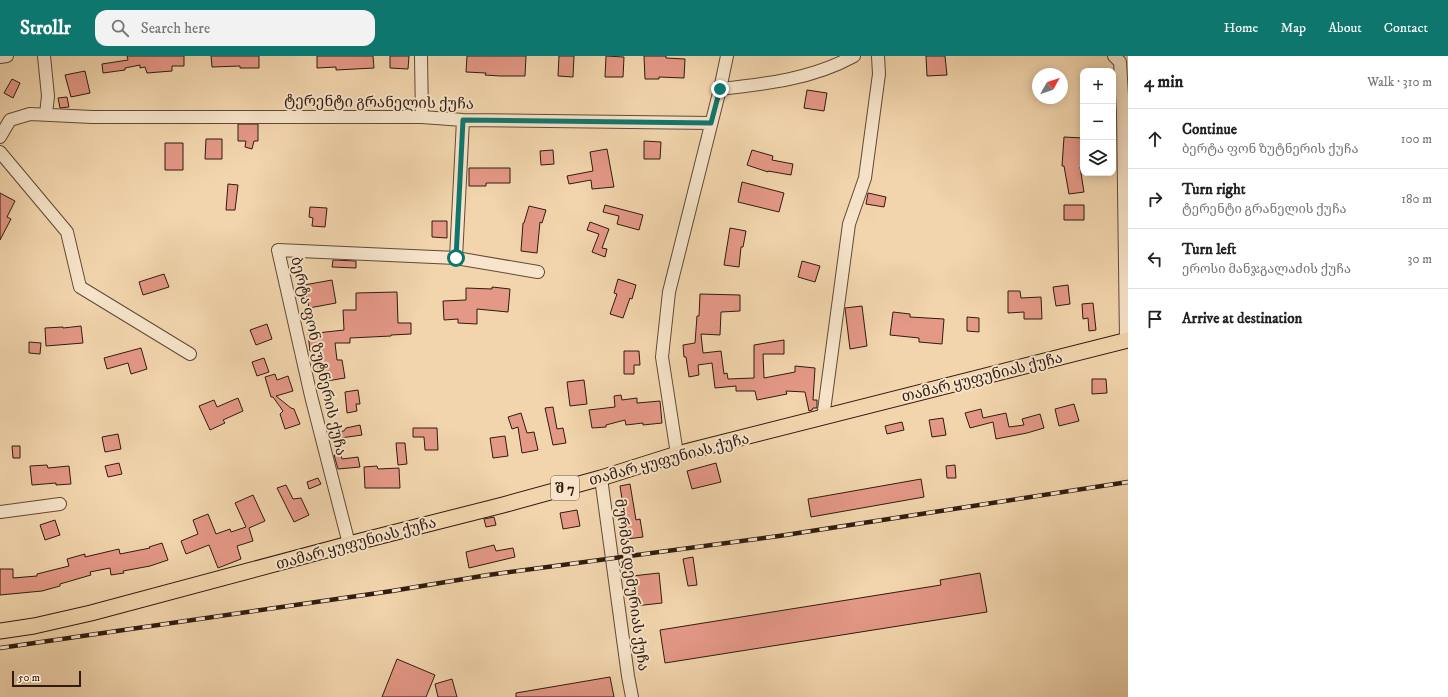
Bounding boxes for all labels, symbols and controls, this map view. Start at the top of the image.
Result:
search box [95,10,375,46]
text: Strollr [20,17,71,40]
icon: search [109,17,131,39]
text: Search here [141,19,210,38]
text: Home [1224,19,1258,37]
text: Map [1280,19,1306,37]
text: About [1328,19,1362,37]
text: Contact [1384,19,1428,37]
north arrow [1032,68,1068,104]
map controls [1080,68,1116,176]
button: + [1080,68,1116,104]
text: 4 min [1144,71,1183,93]
text: Walk · 310 m [1367,74,1432,90]
route end [711,80,729,98]
street label: ტერენტი გრანელის ქუჩა [284,91,474,114]
button: − [1080,104,1116,140]
text: Continue [1182,120,1237,139]
icon: ahead [1144,128,1166,150]
text: 100 m [1401,131,1432,147]
button: layers [1080,140,1116,176]
text: ბერტა ფონ ზუტნერის ქუჩა [1182,141,1358,157]
text: Turn right [1182,180,1245,199]
icon: right [1144,188,1166,210]
text: 180 m [1401,191,1432,207]
text: ტერენტი გრანელის ქუჩა [1182,201,1347,217]
text: Turn left [1182,240,1236,259]
icon: left [1144,248,1166,270]
route start [447,249,465,267]
text: 30 m [1408,251,1432,267]
street label: ბერტა ფონ ზუტნერის ქუჩა [286,255,351,457]
text: ეროსი მანჯგალაძის ქუჩა [1182,261,1351,277]
icon: arrive [1144,308,1166,330]
text: Arrive at destination [1182,309,1302,328]
street label: თამარ ყუფუნიას ქუჩა [900,348,1065,407]
street label: თამარ ყუფუნიას ქუჩა [587,429,751,490]
road number: შ 7 [551,476,579,500]
street label: მურმან დემურიას ქუჩა [610,498,653,672]
street label: თამარ ყუფუნიას ქუჩა [274,513,438,574]
scale bar [12,669,81,688]
text: 50 m [18,671,40,685]

